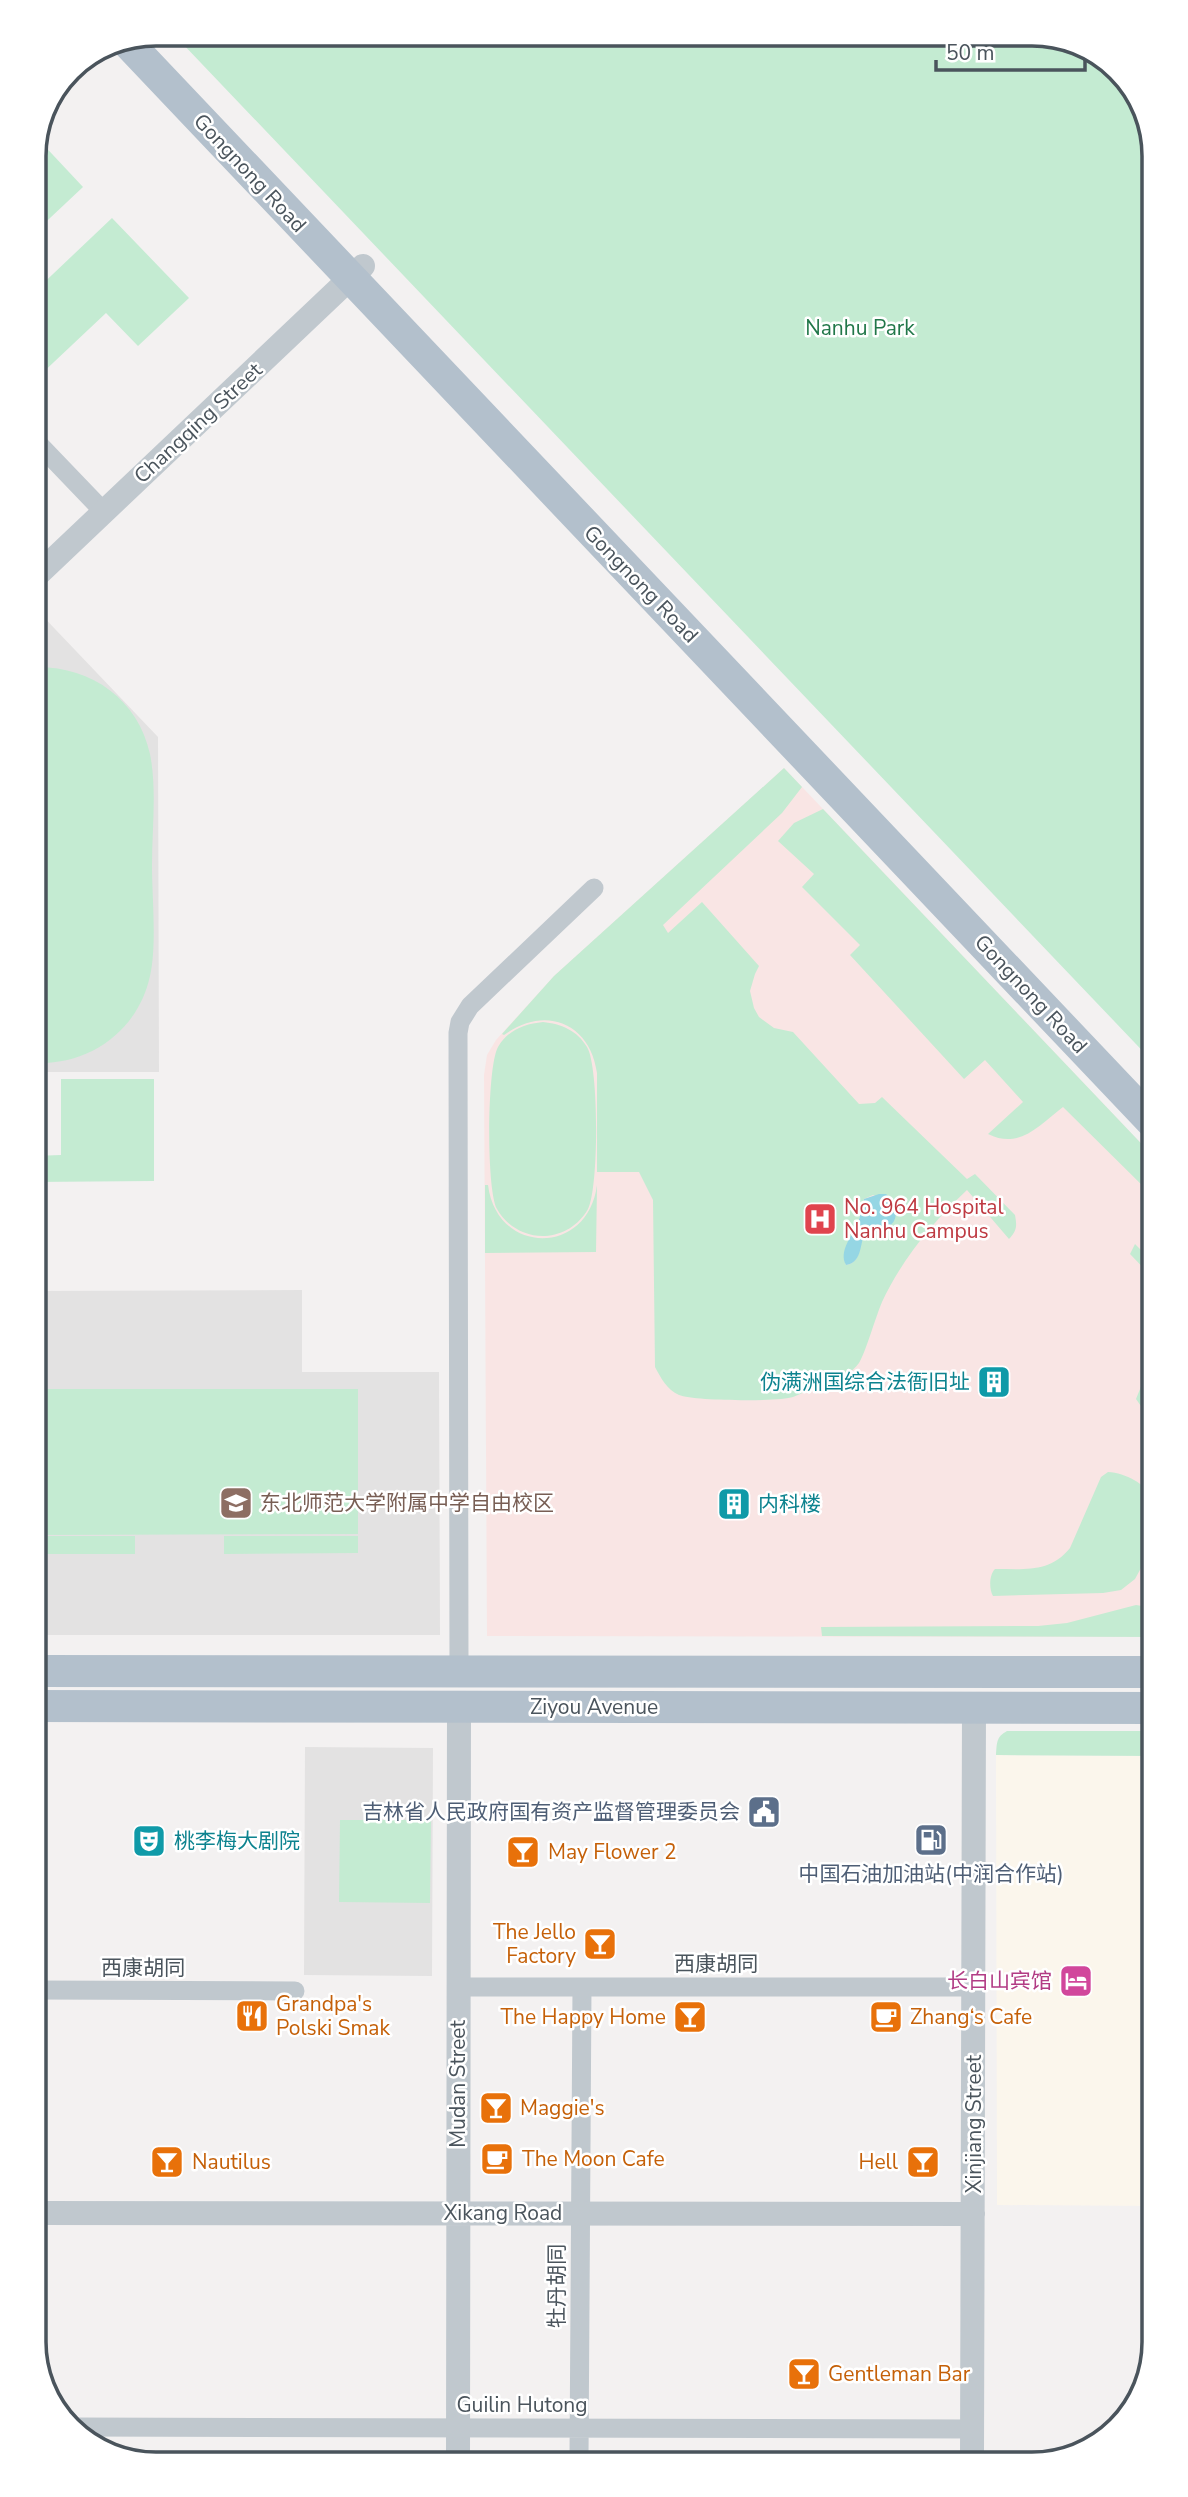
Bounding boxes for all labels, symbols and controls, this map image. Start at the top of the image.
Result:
scale bar [936,28,1085,72]
text: 50 m [946,39,995,67]
street label: Gongnong Road [188,107,312,239]
park label: Nanhu Park [805,314,915,342]
street label: Changqing Street [128,356,269,490]
street label: Gongnong Road [578,519,704,649]
street label: Gongnong Road [969,928,1093,1060]
place label: No. 964 Hospital Nanhu Campus [844,1193,1004,1245]
hospital icon: No. 964 Hospital Nanhu Campus [801,1200,839,1238]
building icon: 伪满洲国综合法衙旧址 [975,1363,1013,1401]
place label: 伪满洲国综合法衙旧址 [760,1368,970,1396]
school or university icon: 东北师范大学附属中学自由校区 [217,1484,255,1522]
building icon: 内科楼 [715,1485,753,1523]
place label: 东北师范大学附属中学自由校区 [260,1489,554,1517]
place label: 内科楼 [758,1490,821,1518]
street label: Ziyou Avenue [530,1693,658,1721]
public building icon: 吉林省人民政府国有资产监督管理委员会 [745,1793,783,1831]
place label: 吉林省人民政府国有资产监督管理委员会 [362,1798,740,1826]
fuel station icon: 中国石油加油站(中润合作站) [912,1821,950,1859]
theatre icon: 桃李梅大剧院 [130,1822,168,1860]
place label: 桃李梅大剧院 [174,1827,300,1855]
bar icon: May Flower 2 [504,1833,542,1871]
place label: May Flower 2 [548,1838,677,1866]
place label: 中国石油加油站(中润合作站) [798,1860,1064,1888]
place label: The Jello Factory [493,1918,576,1970]
bar icon: The Jello Factory [581,1925,619,1963]
street label: 西康胡同 [674,1950,758,1978]
street label: 西康胡同 [101,1954,185,1982]
hotel icon: 长白山宾馆 [1057,1962,1095,2000]
place label: 长白山宾馆 [947,1967,1052,1995]
place label: Grandpa's Polski Smak [276,1990,391,2042]
restaurant icon: Grandpa's Polski Smak [233,1997,271,2035]
bar icon: The Happy Home [671,1998,709,2036]
cafe icon: Zhang‘s Cafe [867,1998,905,2036]
place label: The Happy Home [500,2003,666,2031]
place label: Zhang‘s Cafe [910,2003,1032,2031]
street label: Mudan Street [444,2019,472,2148]
street label: Xinjiang Street [960,2054,988,2193]
bar icon: Maggie's [477,2089,515,2127]
place label: Maggie's [520,2094,604,2122]
cafe icon: The Moon Cafe [478,2140,516,2178]
bar icon: Nautilus [148,2143,186,2181]
bar icon: Hell [904,2143,942,2181]
place label: The Moon Cafe [522,2145,665,2173]
place label: Nautilus [192,2148,271,2176]
place label: Hell [858,2148,899,2176]
street label: Xikang Road [444,2199,562,2227]
street label: 牡丹胡同 [543,2244,571,2328]
bar icon: Gentleman Bar [785,2355,823,2393]
place label: Gentleman Bar [828,2360,971,2388]
street label: Guilin Hutong [456,2391,588,2419]

